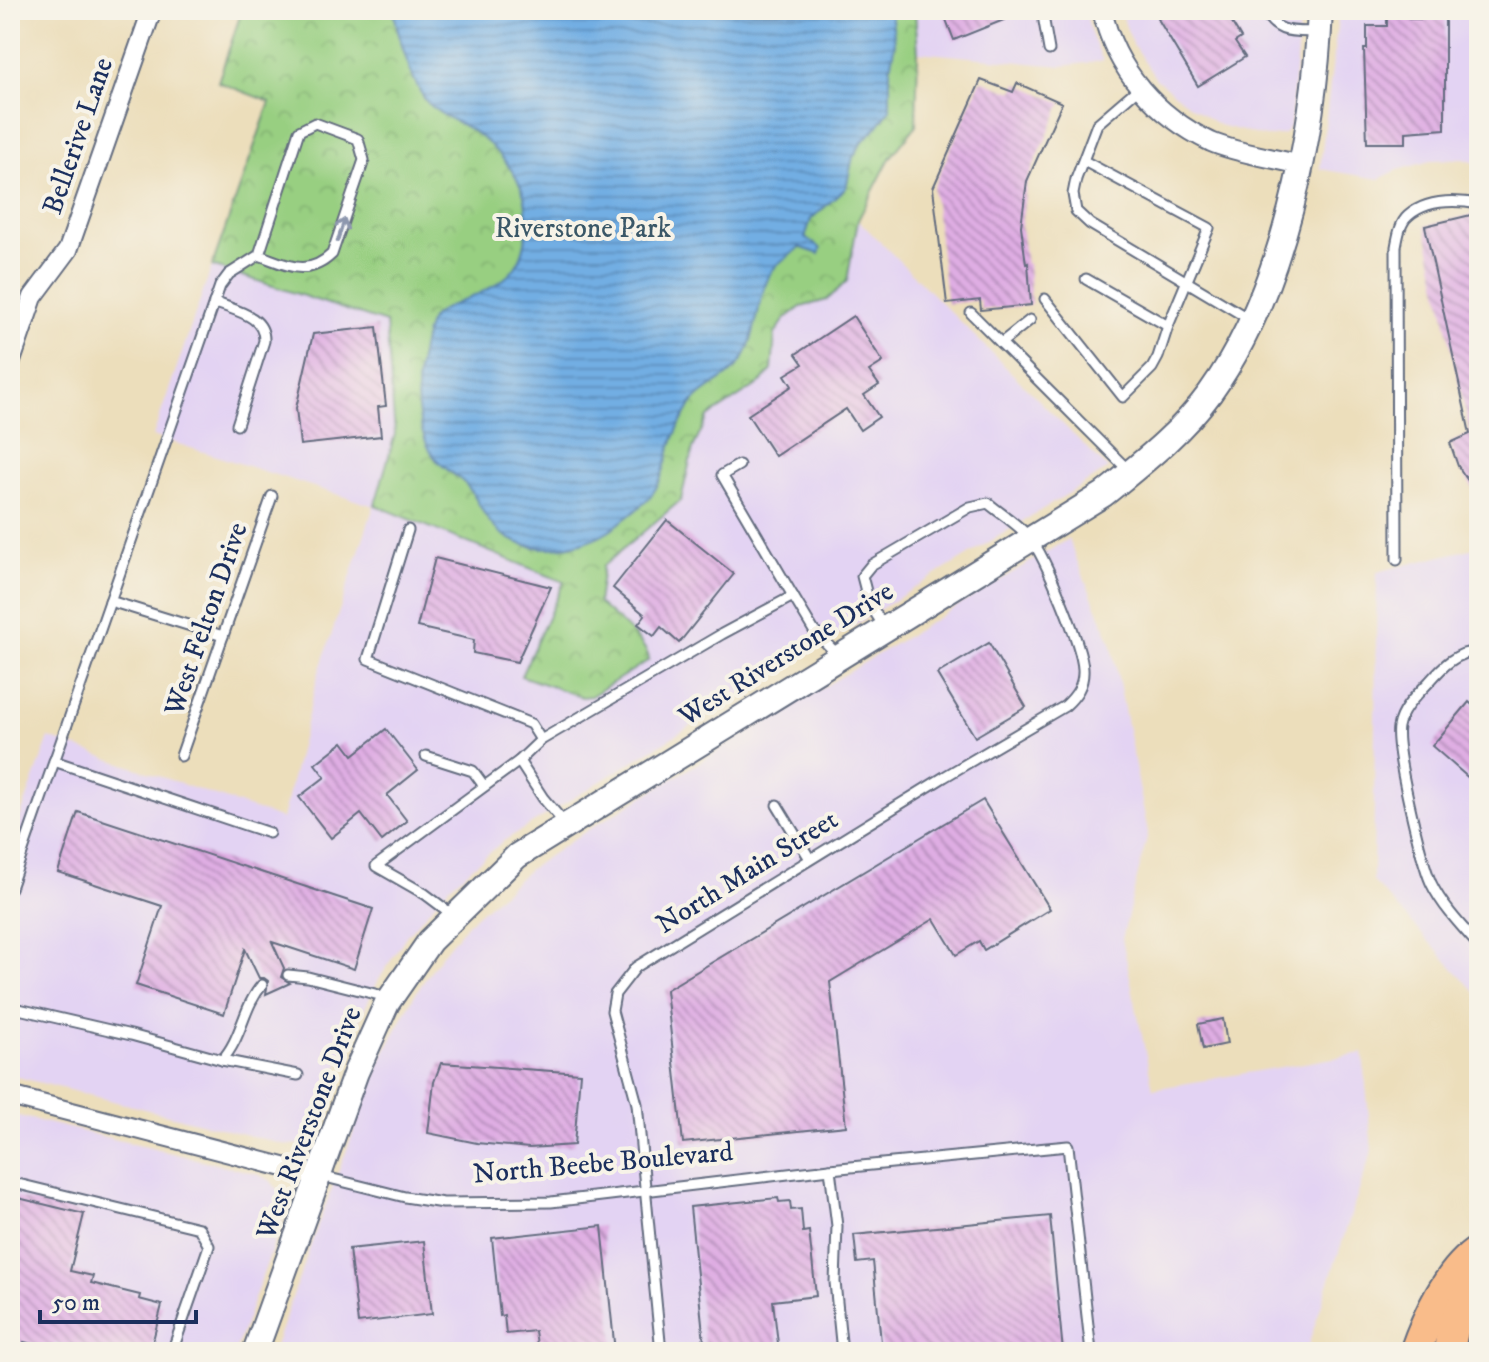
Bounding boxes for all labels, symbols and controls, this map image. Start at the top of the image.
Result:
street label: Bellerive Lane [35,53,121,219]
park label: Riverstone Park [495,211,671,246]
one-way arrow [334,217,349,242]
street label: West Felton Drive [156,518,255,721]
street label: West Riverstone Drive [671,574,900,735]
street label: North Main Street [650,802,844,942]
street label: West Riverstone Drive [248,1002,370,1245]
street label: North Beebe Boulevard [472,1134,735,1192]
scale bar [40,1274,196,1324]
text: 50 m [52,1288,100,1318]

